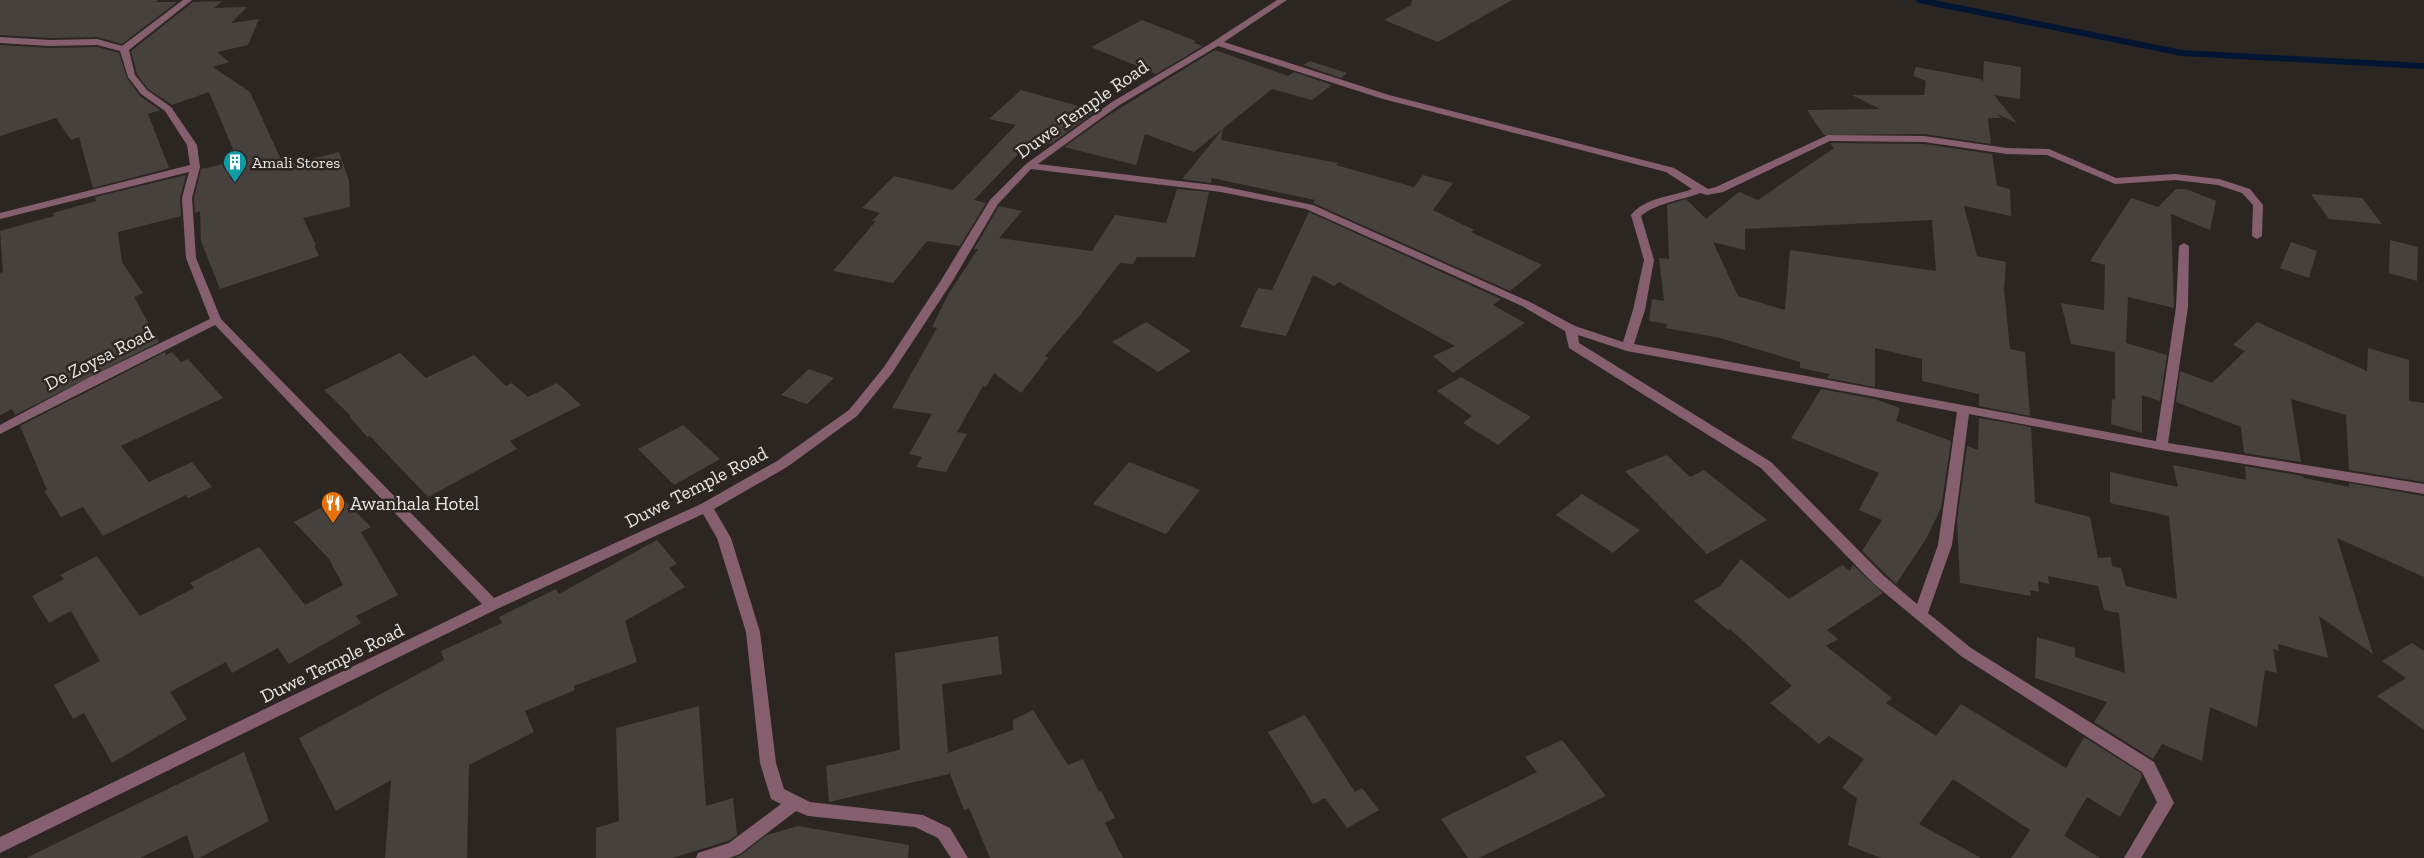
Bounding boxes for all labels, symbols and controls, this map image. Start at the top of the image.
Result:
street label: Duwe Temple Road [1011,54,1153,163]
building icon: Amali Stores [222,149,248,183]
place label: Amali Stores [252,153,340,172]
street label: De Zoysa Road [41,320,158,395]
street label: Duwe Temple Road [621,441,771,533]
restaurant icon: Awanhala Hotel [320,490,346,524]
place label: Awanhala Hotel [350,492,479,515]
street label: Duwe Temple Road [257,618,408,708]

